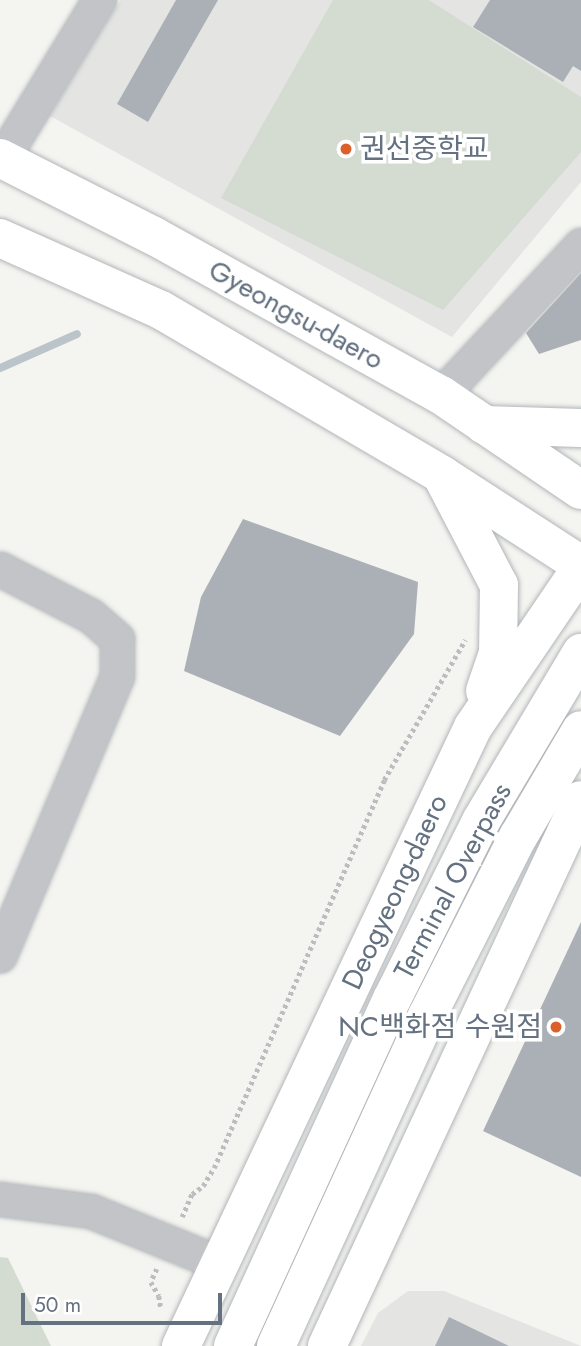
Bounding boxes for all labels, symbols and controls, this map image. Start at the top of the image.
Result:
place label: 권선중학교 [360,132,489,166]
marker: 권선중학교 [338,141,354,157]
street label: Gyeongsu-daero [203,253,389,377]
street label: Terminal Overpass [387,777,519,985]
street label: Deogyeong-daero [335,789,455,995]
place label: NC백화점 수원점 [338,1010,542,1044]
marker: NC백화점 수원점 [548,1019,564,1035]
scale bar [24,1280,226,1324]
text: 50 m [34,1290,81,1320]

